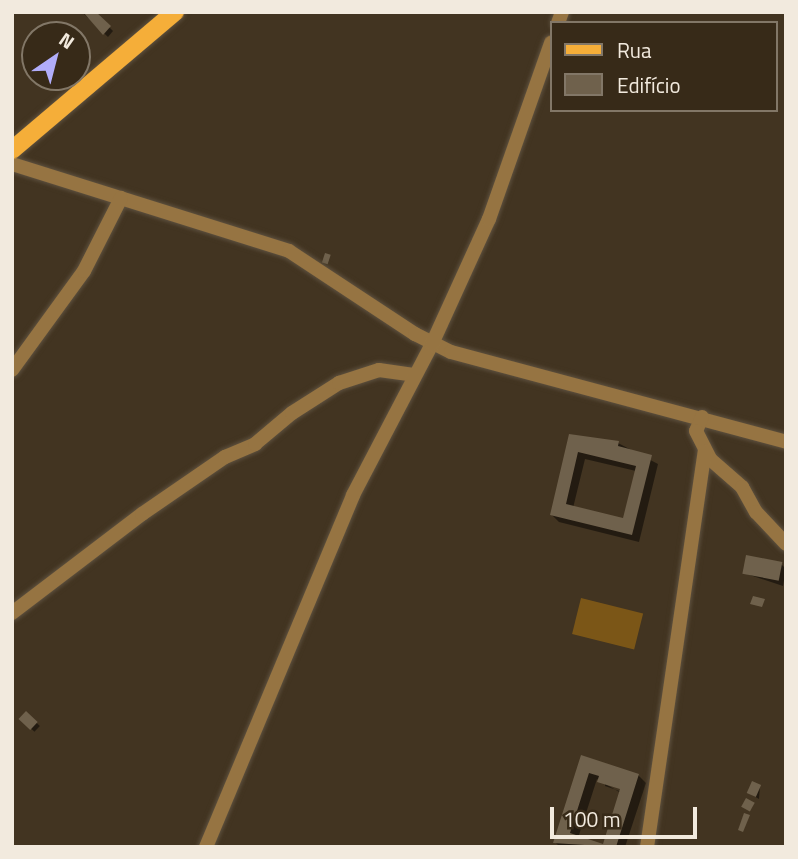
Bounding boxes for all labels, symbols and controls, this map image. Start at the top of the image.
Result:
north arrow [21,21,91,91]
legend [550,21,777,112]
text: N [53,24,81,56]
text: Rua [617,34,652,66]
text: Edifício [617,69,681,101]
scale bar [553,792,700,836]
text: 100 m [563,803,620,835]

